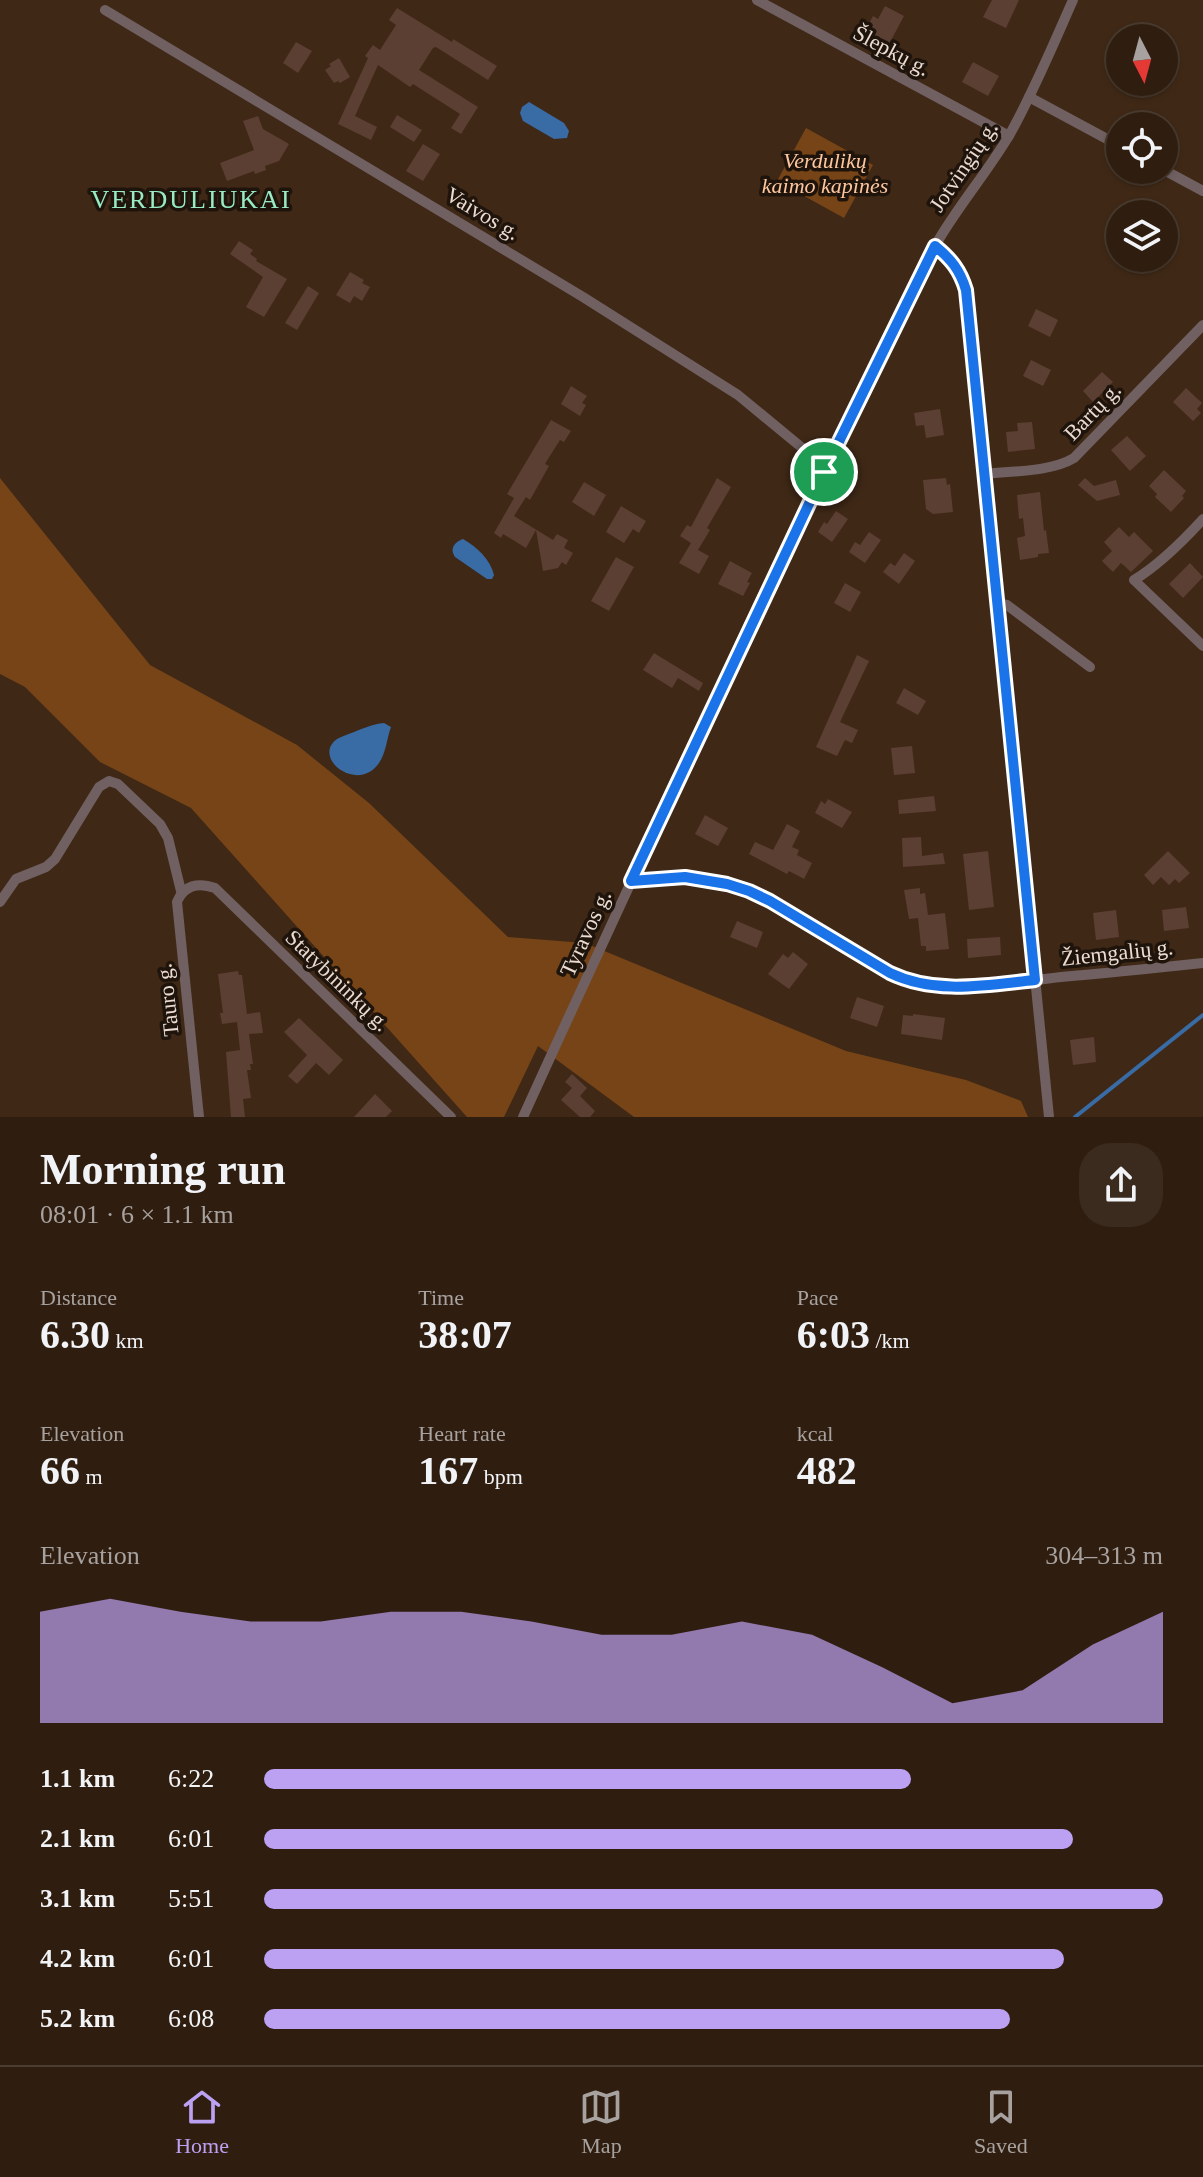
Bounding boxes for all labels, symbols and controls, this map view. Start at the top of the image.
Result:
street label: Šlepkų g. [849,20,934,81]
north arrow [1106,24,1178,96]
map controls [1106,24,1178,272]
button: locate [1106,112,1178,184]
street label: Jotvingių g. [924,116,1003,216]
park label: Verdulikų kaimo kapinės [762,148,888,198]
street label: Vaivos g. [441,182,524,245]
district label: VERDULIUKAI [90,185,292,214]
button: layers [1106,200,1178,272]
street label: Bartų g. [1059,377,1126,446]
pin [790,438,858,506]
icon: arrive [802,450,846,494]
street label: Tyravos g. [555,886,616,980]
street label: Statybininkų g. [281,925,395,1036]
street label: Žiemgalių g. [1060,934,1174,971]
street label: Tauro g. [151,962,184,1038]
button: share [1079,1143,1163,1227]
text: Morning run [40,1145,286,1194]
text: 08:01 · 6 × 1.1 km [40,1200,234,1229]
text: Distance [40,1285,117,1310]
text: Time [418,1285,464,1310]
text: Pace [797,1285,838,1310]
text: 6.30 [40,1312,110,1357]
text: 38:07 [418,1312,512,1357]
text: 6:03 [797,1312,870,1357]
text: km [110,1328,144,1353]
text: /km [870,1328,910,1353]
text: Elevation [40,1421,124,1446]
text: Heart rate [418,1421,506,1446]
text: kcal [797,1421,833,1446]
text: 66 [40,1448,80,1493]
text: 167 [418,1448,478,1493]
text: 482 [797,1448,857,1493]
text: m [80,1464,103,1489]
text: bpm [478,1464,523,1489]
text: Elevation [40,1541,140,1570]
text: 304–313 m [1045,1541,1163,1570]
text: 1.1 km [40,1764,115,1793]
text: 6:22 [168,1764,214,1793]
text: 2.1 km [40,1824,115,1853]
text: 6:01 [168,1824,214,1853]
text: 3.1 km [40,1884,115,1913]
text: 5:51 [168,1884,214,1913]
text: 4.2 km [40,1944,115,1973]
text: 6:01 [168,1944,214,1973]
text: 5.2 km [40,2004,115,2033]
text: 6:08 [168,2004,214,2033]
tab: Home [175,2085,229,2159]
tab: Map [579,2085,623,2159]
tab: Saved [974,2085,1028,2159]

